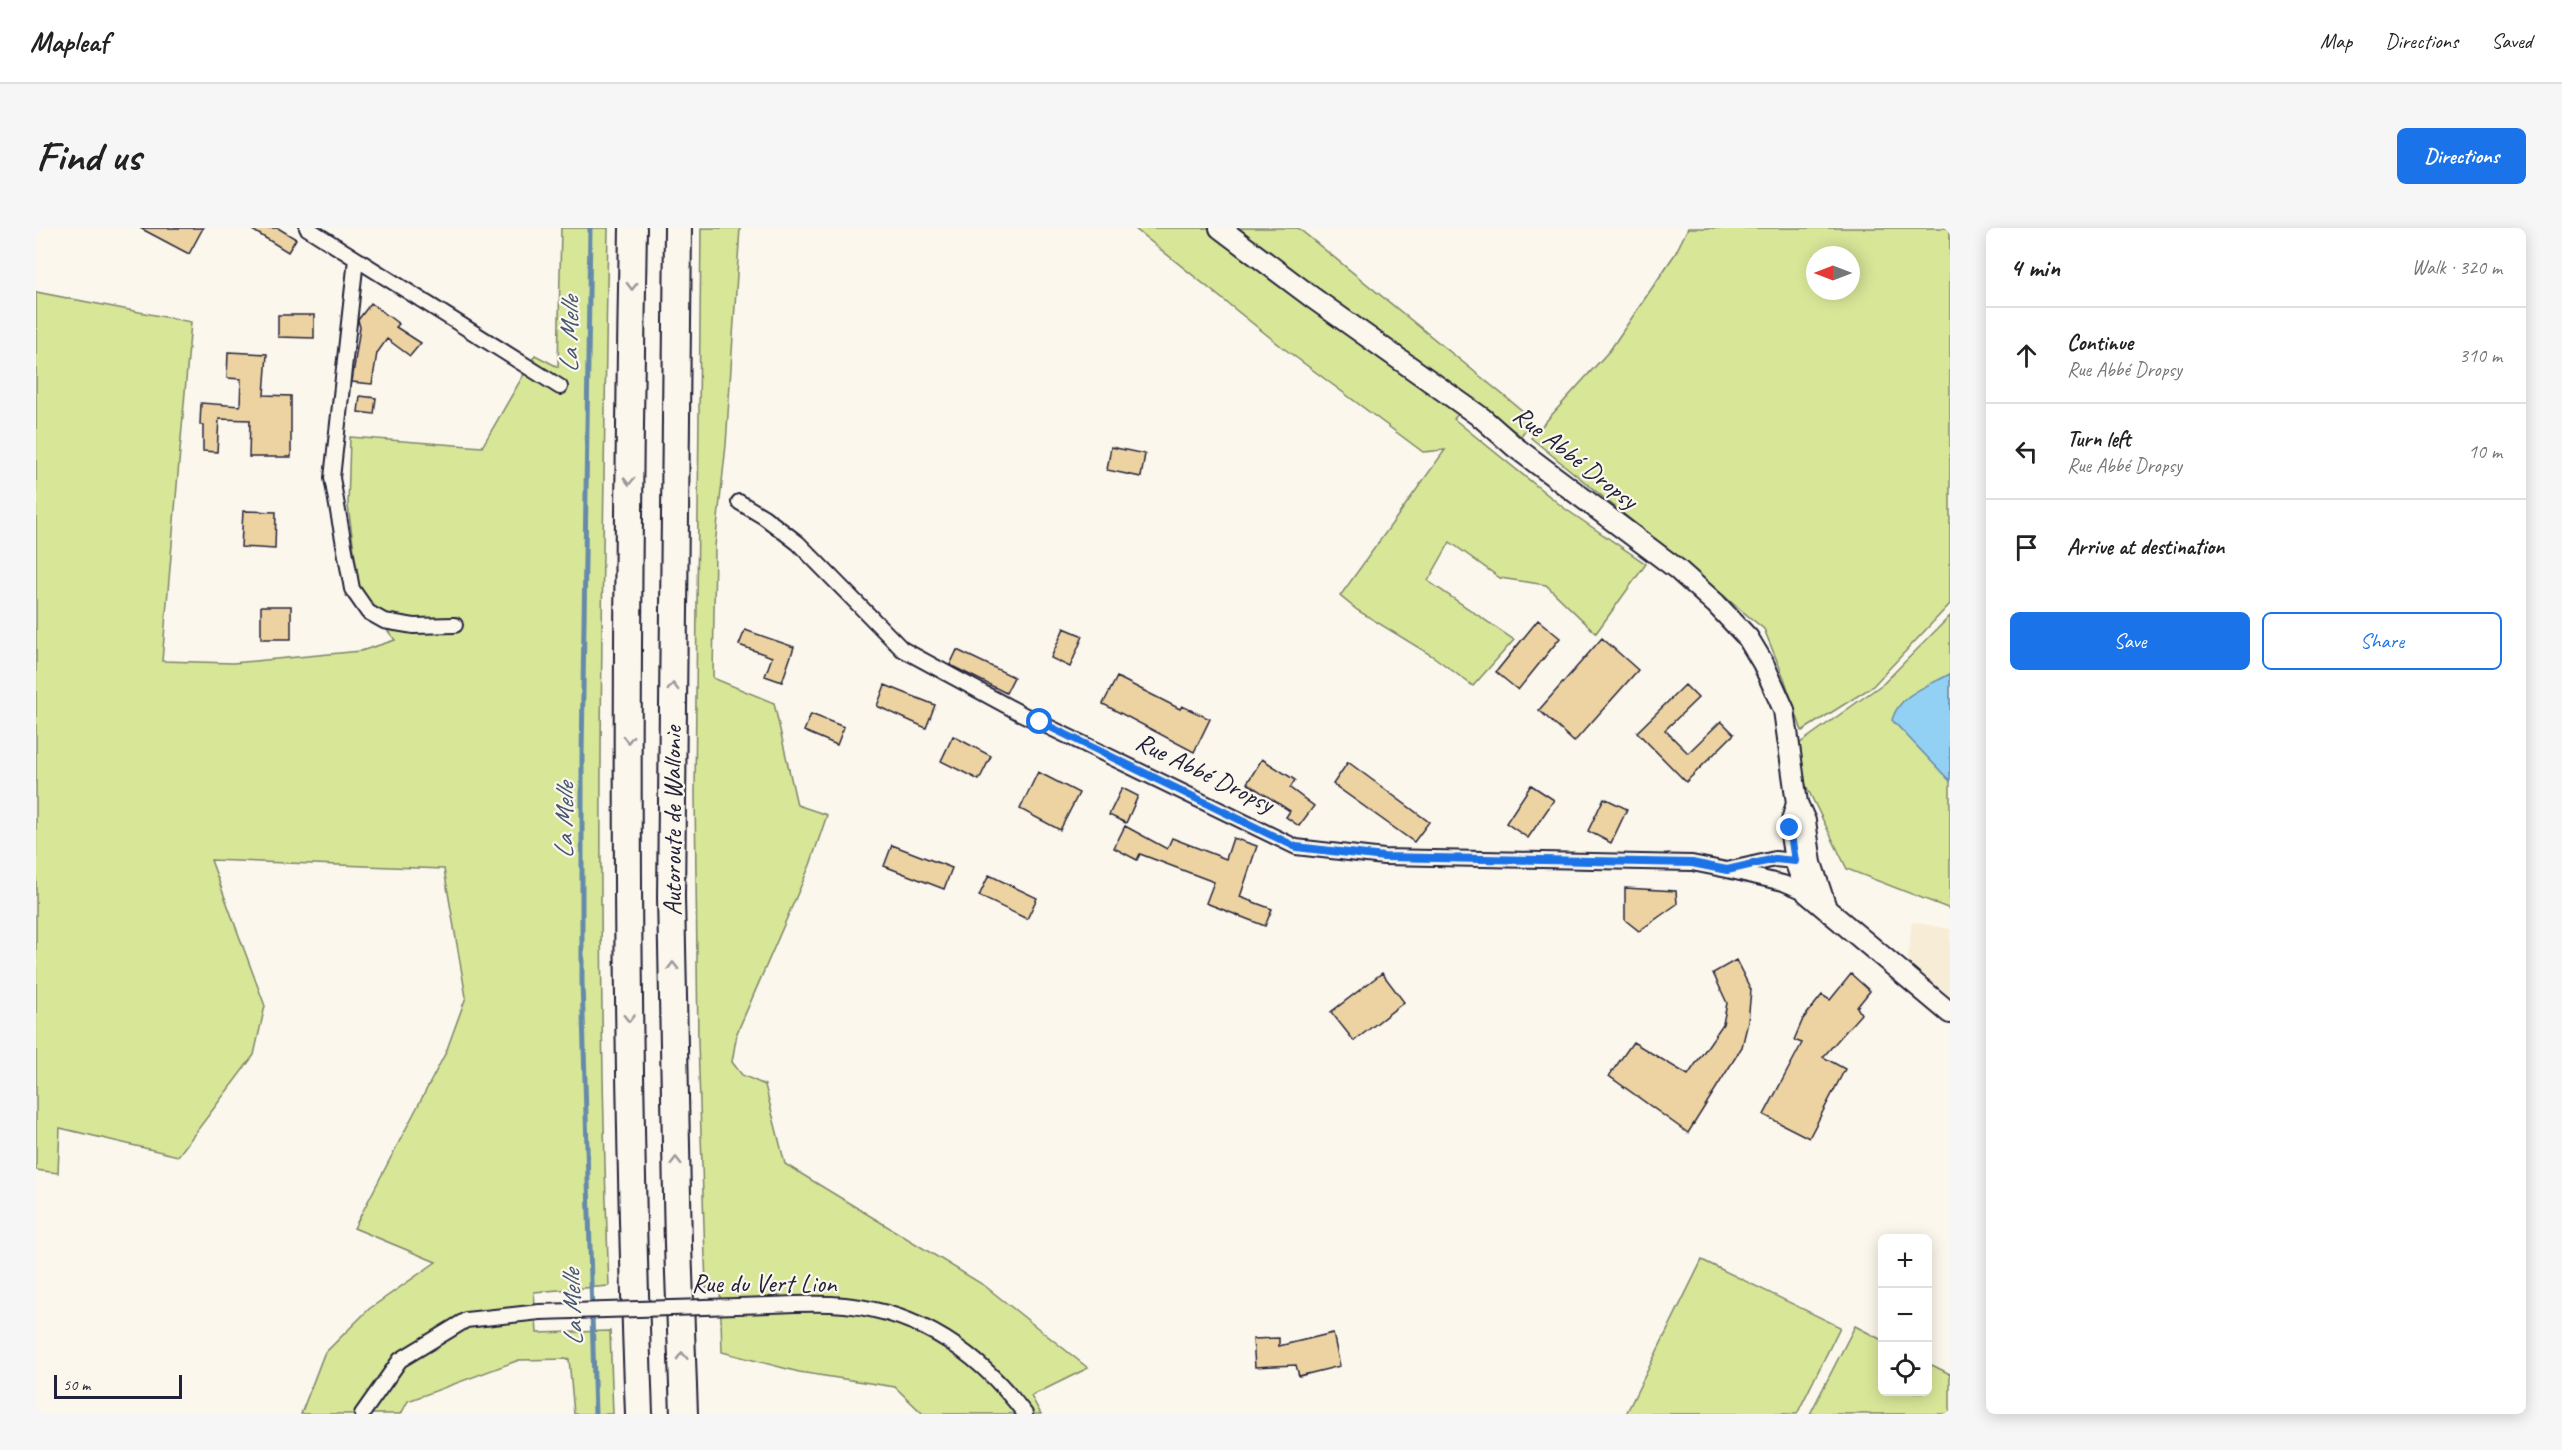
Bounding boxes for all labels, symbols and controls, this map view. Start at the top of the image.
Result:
text: Mapleaf [30,24,108,59]
text: Map [2320,28,2352,54]
text: Directions [2385,28,2458,54]
text: Saved [2491,28,2532,54]
button: Directions [2397,128,2526,184]
text: Find us [36,130,141,183]
north arrow [1806,246,1860,300]
text: 4 min [2010,251,2060,284]
text: Walk · 320 m [2412,255,2502,280]
one-way arrow [626,282,638,291]
water label: La Melle [551,293,587,373]
text: Continue [2067,329,2133,357]
icon: ahead [2010,339,2043,372]
text: 310 m [2459,343,2502,368]
text: Rue Abbé Dropsy [2067,357,2182,382]
street label: Rue Abbé Dropsy [1507,398,1646,518]
text: Turn left [2067,425,2131,453]
icon: left [2010,435,2043,468]
text: 10 m [2468,439,2502,464]
text: Rue Abbé Dropsy [2067,453,2182,478]
one-way arrow [623,477,635,486]
icon: arrive [2010,531,2043,564]
text: Arrive at destination [2067,533,2224,561]
button: Save [2010,612,2250,670]
button: Share [2262,612,2502,670]
one-way arrow [667,682,679,691]
route start [1026,708,1052,734]
street label: Autoroute de Wallonie [656,724,689,916]
street label: Rue Abbé Dropsy [1130,725,1281,821]
one-way arrow [622,735,634,744]
water label: La Melle [546,779,582,859]
route end [1776,814,1802,840]
one-way arrow [667,961,679,970]
one-way arrow [623,1014,636,1023]
one-way arrow [670,1156,683,1165]
map controls [1878,1234,1932,1396]
button: + [1878,1234,1932,1288]
water label: La Melle [554,1265,590,1347]
street label: Rue du Vert Lion [691,1267,838,1300]
button: − [1878,1288,1932,1342]
button: locate [1878,1342,1932,1396]
one-way arrow [676,1351,688,1360]
scale bar [54,1372,182,1400]
text: 50 m [63,1375,90,1395]

